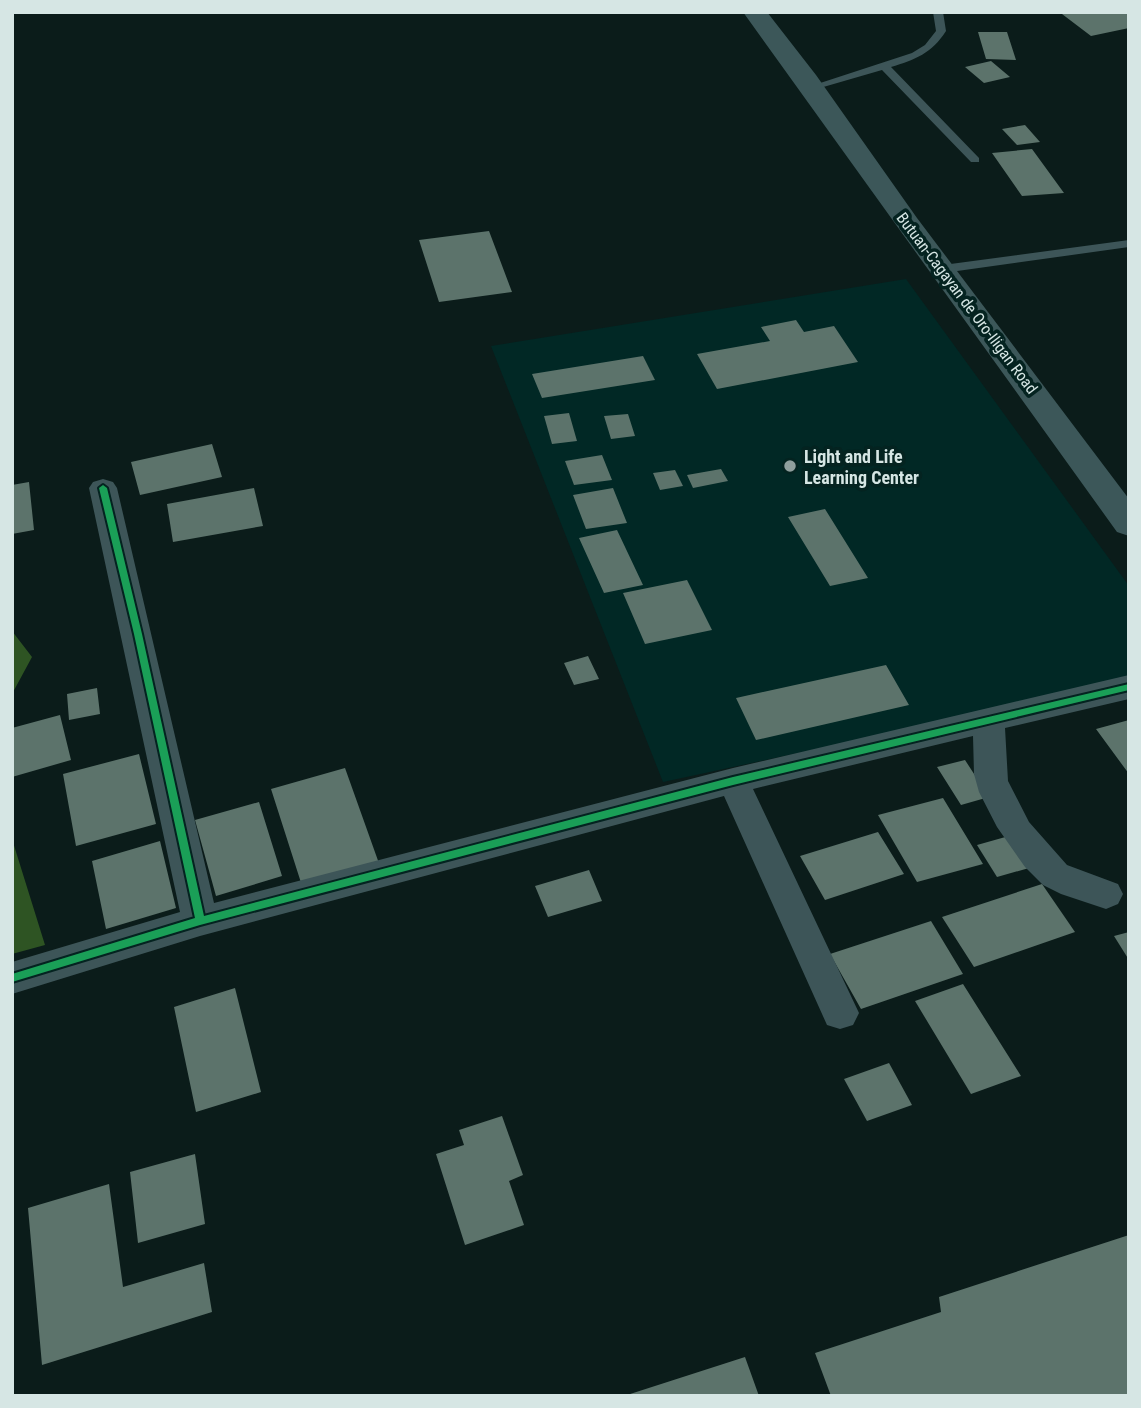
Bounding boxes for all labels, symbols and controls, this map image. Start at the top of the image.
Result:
street label: Butuan-Cagayan de Oro-Iligan Road [893,209,1041,397]
place label: Light and Life Learning Center [804,446,919,488]
marker: Light and Life Learning Center [782,458,798,474]

